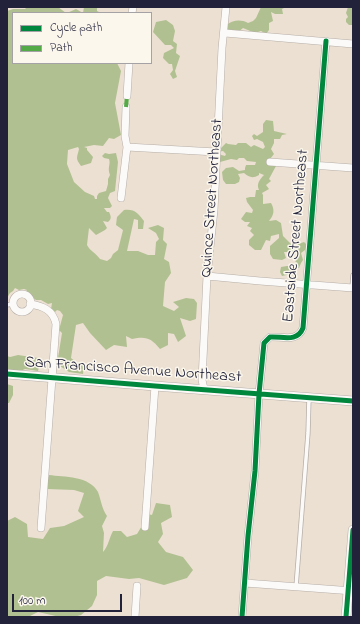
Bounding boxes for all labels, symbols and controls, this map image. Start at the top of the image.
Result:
legend [12,12,152,64]
text: Cycle path [50,19,102,37]
text: Path [50,39,72,57]
street label: Quince Street Northeast [198,118,228,278]
street label: Eastside Street Northeast [280,149,314,323]
street label: San Francisco Avenue Northeast [24,354,242,388]
scale bar [14,586,124,612]
text: 100 m [19,592,46,610]

